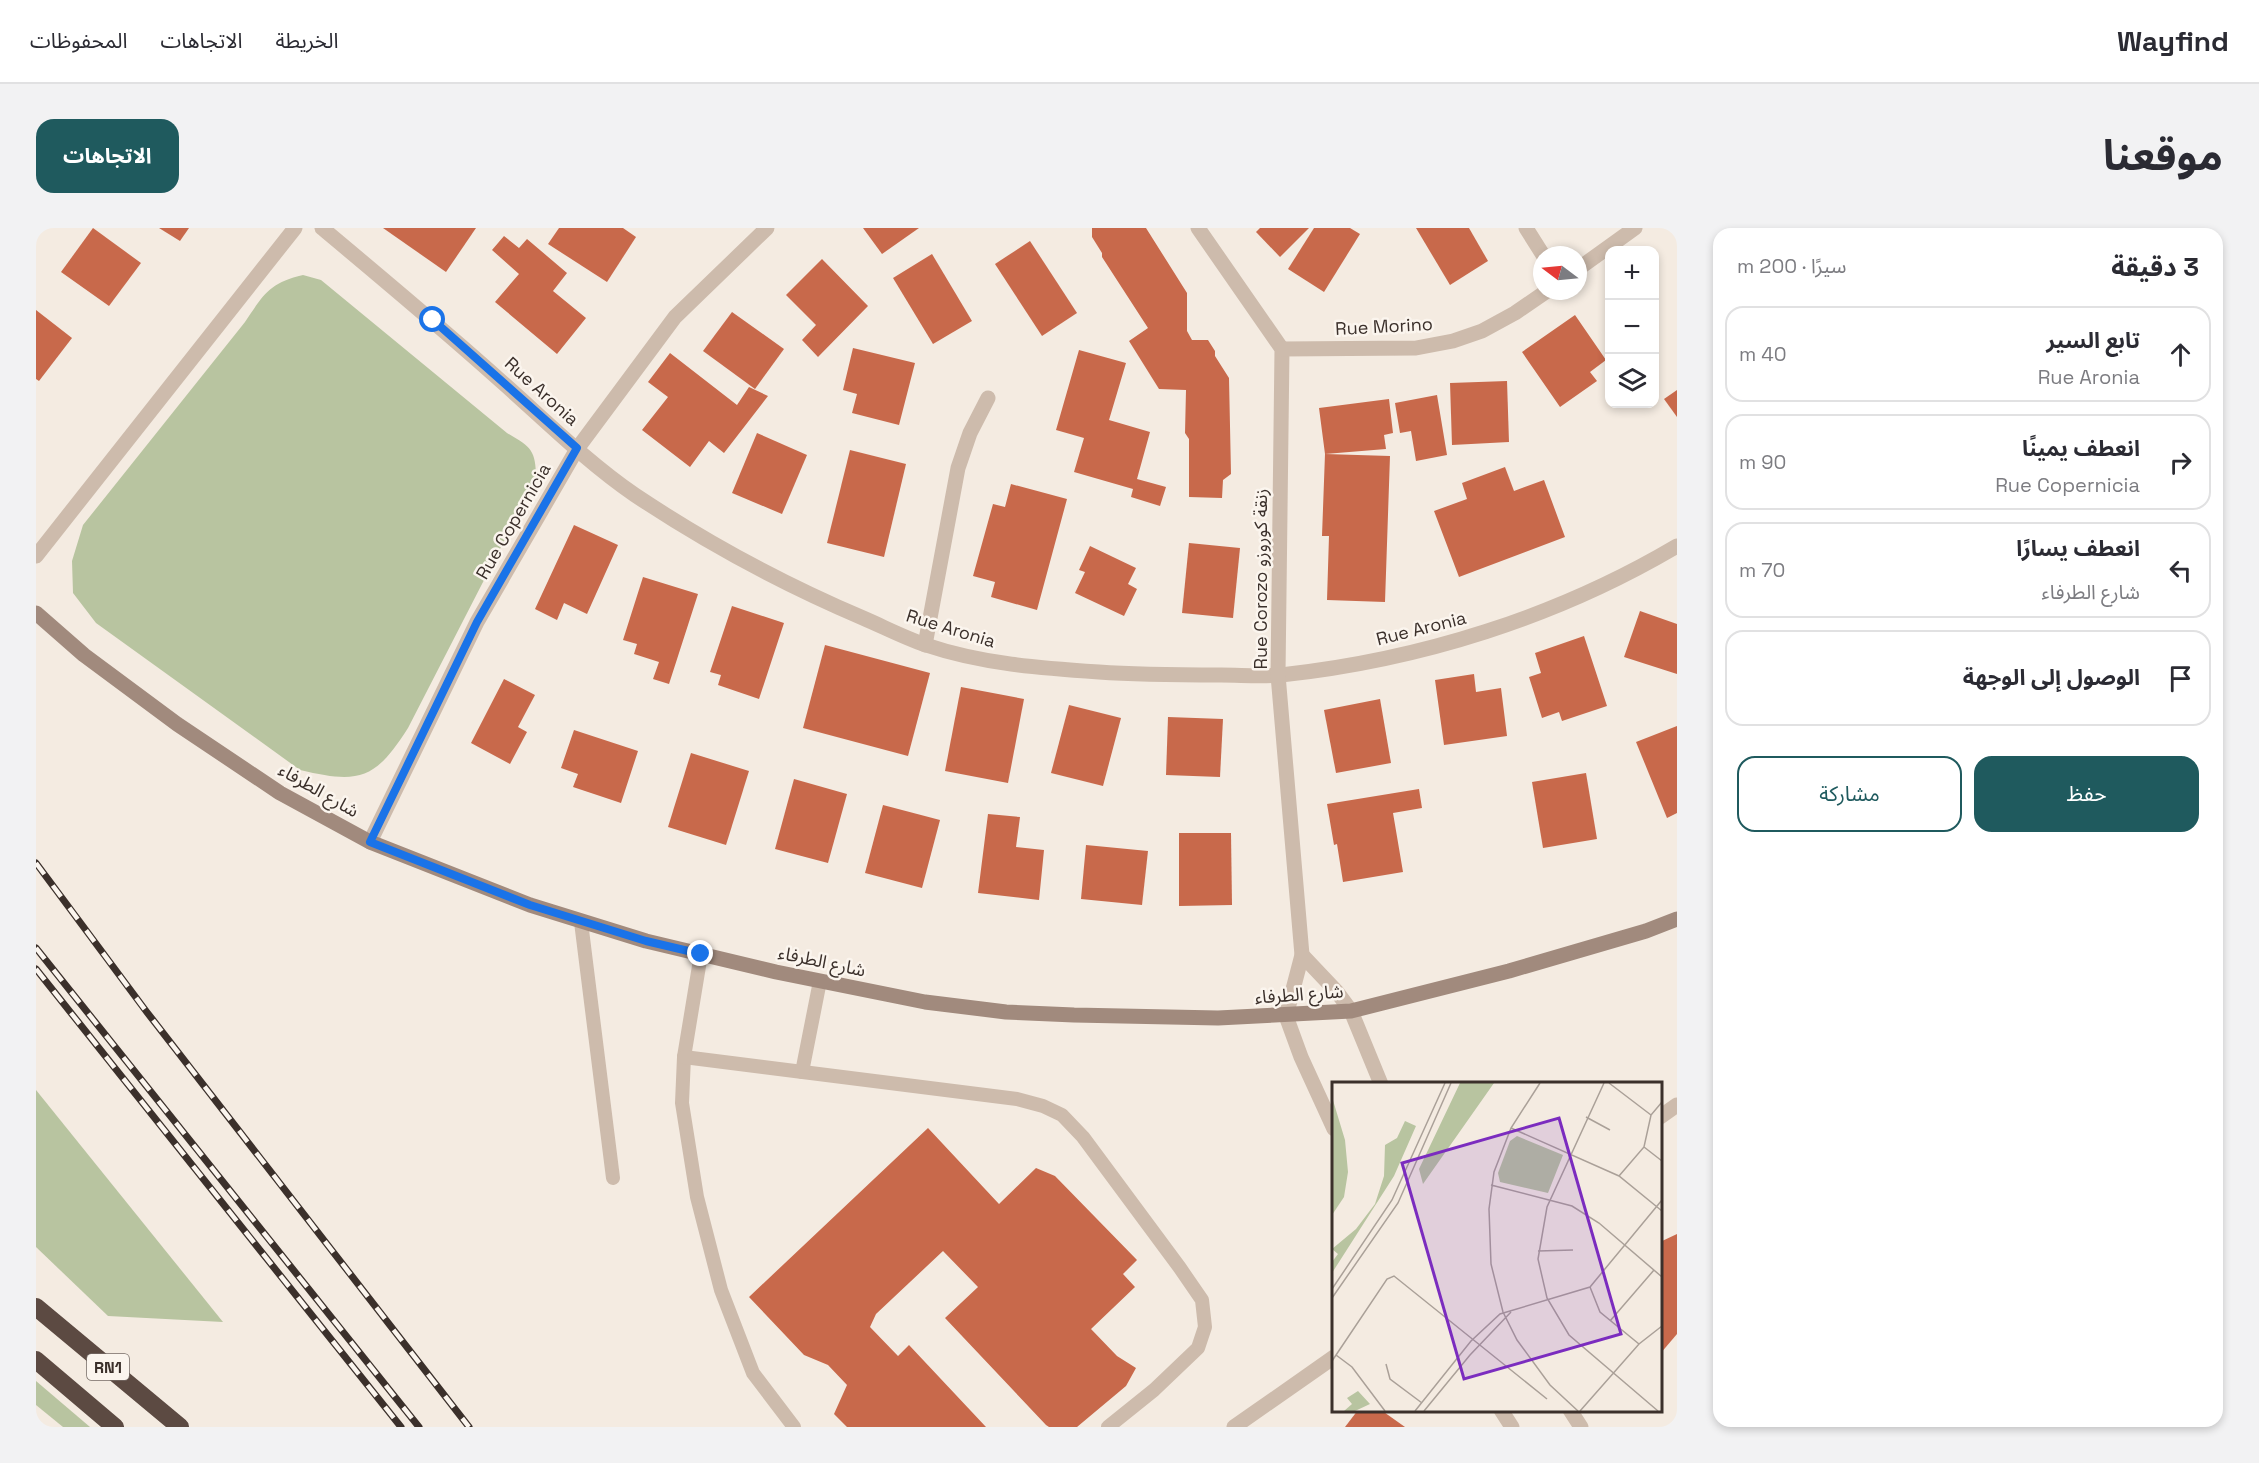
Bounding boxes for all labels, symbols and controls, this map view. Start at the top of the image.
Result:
text: Wayfind [2117,23,2229,59]
text: المحفوظات [30,27,127,54]
text: الاتجاهات [160,27,242,54]
text: الخريطة [275,27,338,54]
button: الاتجاهات [36,119,179,193]
text: موقعنا [2103,129,2223,182]
north arrow [1533,246,1587,300]
map controls [1605,246,1659,408]
button: + [1605,246,1659,300]
text: 3 دقيقة [2111,250,2199,284]
text: سيرًا · 200 m [1737,253,1846,279]
button: − [1605,300,1659,354]
route start [419,306,445,332]
street label: Rue Morino [1335,312,1433,340]
text: تابع السير [2046,326,2140,354]
icon: ahead [2164,338,2197,371]
text: 40 m [1739,341,1787,367]
street label: Rue Aronia [500,352,584,430]
button: layers [1605,354,1659,408]
text: Rue Aronia [2038,364,2140,390]
text: انعطف يمينًا [2022,434,2140,462]
icon: right [2164,446,2197,479]
text: 90 m [1739,449,1786,475]
street label: Rue Copernicia [470,459,556,583]
text: Rue Copernicia [1995,472,2140,498]
street label: Rue Corozo زنقة كوروزو [1249,489,1272,669]
text: انعطف يسارًا [2016,534,2140,562]
icon: left [2164,554,2197,587]
text: 70 m [1739,557,1785,583]
text: شارع الطرفاء [2041,579,2140,605]
street label: Rue Aronia [904,604,998,652]
street label: Rue Aronia [1374,606,1468,650]
icon: arrive [2164,662,2197,695]
text: الوصول إلى الوجهة [1963,663,2140,691]
button: مشاركة [1737,756,1962,832]
button: حفظ [1974,756,2199,832]
street label: شارع الطرفاء [273,758,363,825]
route end [687,940,713,966]
street label: شارع الطرفاء [776,941,868,984]
street label: شارع الطرفاء [1254,979,1344,1012]
inset map [1332,1082,1662,1412]
road number: RN1 [87,1354,129,1380]

